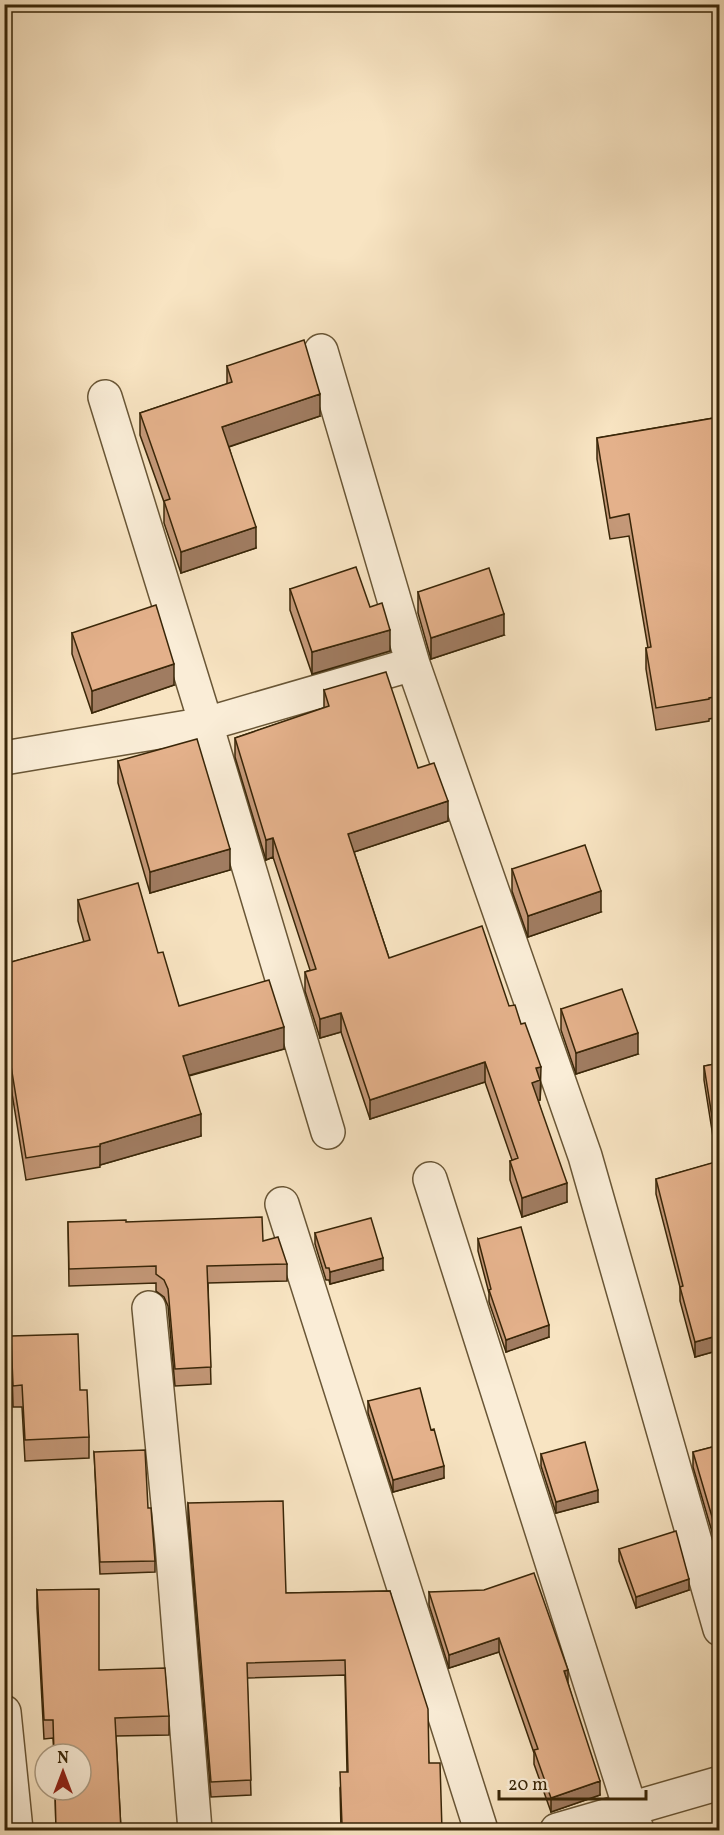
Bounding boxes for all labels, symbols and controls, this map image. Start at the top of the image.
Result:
north arrow [33,1742,93,1802]
text: N [57,1748,69,1770]
scale bar [499,1763,646,1801]
text: 20 m [508,1773,548,1798]

